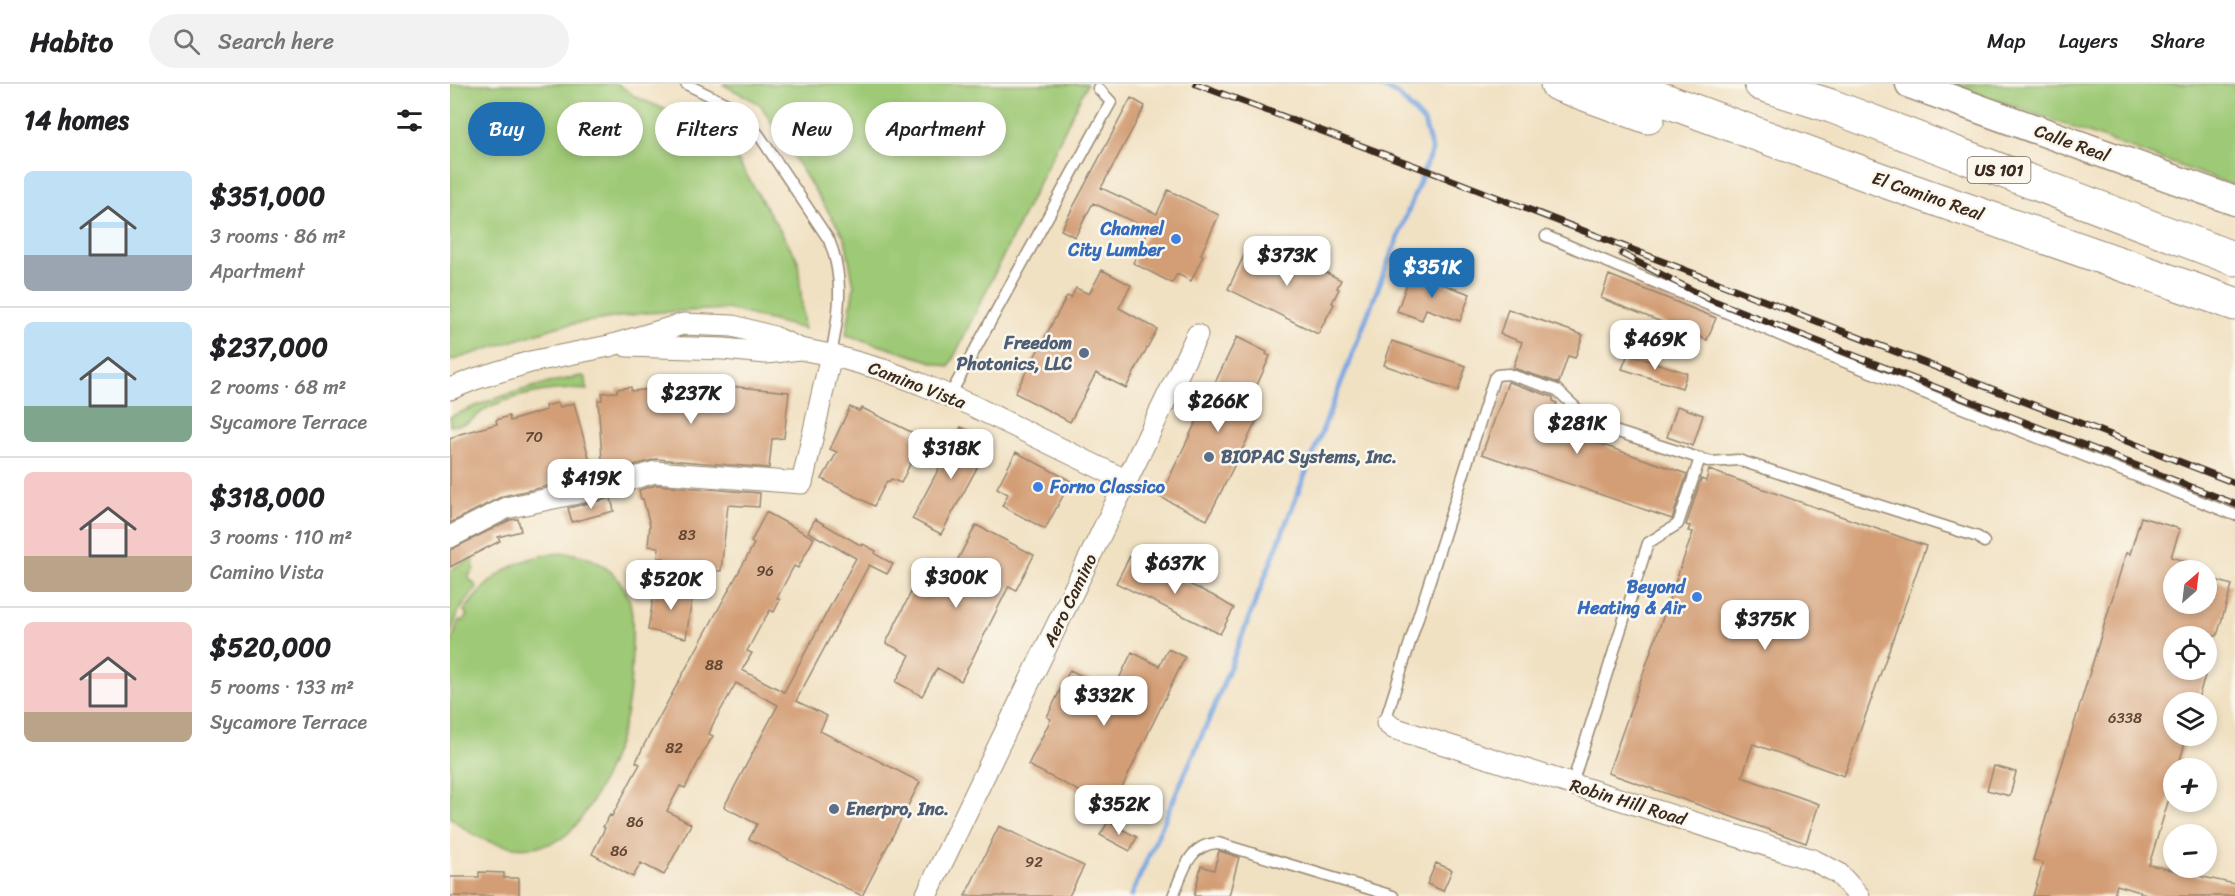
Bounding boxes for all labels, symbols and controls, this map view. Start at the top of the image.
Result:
search box [149,14,569,68]
text: Habito [30,17,113,66]
text: Search here [218,22,334,61]
text: Map [1987,22,2026,60]
text: Layers [2059,22,2118,60]
text: Share [2151,22,2205,60]
icon: search [170,25,203,58]
text: 14 homes [24,97,129,143]
chip: Buy [468,102,545,156]
chip: Rent [557,102,643,156]
chip: Filters [655,102,759,156]
chip: New [771,102,853,156]
chip: Apartment [865,102,1006,156]
icon: filters [393,104,426,137]
street label: Calle Real [2030,115,2115,172]
road number: US 101 [1968,157,2030,183]
street label: El Camino Real [1868,162,1989,230]
text: $351,000 [210,173,325,219]
icon: home [72,195,144,267]
place label: Channel City Lumber [1067,213,1166,266]
text: 3 rooms · 86 m² [210,219,346,254]
marker: Channel City Lumber [1169,232,1183,246]
pin: $373K [1245,236,1329,287]
text: $373K [1258,238,1317,273]
pin: $351K [1390,248,1474,299]
text: $351K [1403,250,1461,285]
text: Apartment [210,254,304,289]
pin: $469K [1613,320,1697,371]
text: $469K [1624,322,1686,357]
text: $237,000 [210,324,328,370]
place label: Freedom Photonics, LLC [957,327,1072,380]
icon: home [72,346,144,418]
marker: Freedom Photonics, LLC [1077,346,1091,360]
street label: Camino Vista [864,352,971,419]
text: 2 rooms · 68 m² [210,370,346,405]
pin: $237K [649,374,733,425]
text: $237K [661,376,721,411]
pin: $266K [1176,382,1260,433]
text: $266K [1188,384,1248,419]
pin: $281K [1535,404,1619,455]
text: Sycamore Terrace [210,405,367,440]
text: $281K [1548,406,1606,441]
house number: 70 [525,424,543,450]
pin: $318K [909,429,993,480]
text: $318K [922,431,980,466]
place label: BIOPAC Systems, Inc. [1221,441,1397,473]
marker: BIOPAC Systems, Inc. [1202,450,1216,464]
pin: $419K [549,459,633,510]
text: $419K [562,461,620,496]
place label: Forno Classico [1049,471,1166,503]
text: $318,000 [210,474,325,520]
marker: Forno Classico [1031,480,1045,494]
icon: home [72,496,144,568]
text: 3 rooms · 110 m² [210,520,352,555]
house number: 83 [678,522,696,548]
pin: $637K [1133,544,1217,595]
text: $637K [1145,546,1205,581]
street label: Aero Camino [1033,548,1106,653]
text: Camino Vista [210,555,324,590]
house number: 96 [756,558,774,584]
pin: $300K [914,558,998,609]
pin: $520K [629,560,713,611]
text: $300K [925,560,987,595]
north arrow [2163,560,2217,614]
map controls [2163,560,2217,878]
text: $520K [640,562,702,597]
place label: Beyond Heating & Air [1576,571,1687,624]
marker: Beyond Heating & Air [1690,590,1704,604]
pin: $375K [1723,600,1807,651]
text: $375K [1735,602,1795,637]
text: $520,000 [210,624,331,670]
button: locate [2163,626,2217,680]
icon: home [72,646,144,718]
house number: 88 [705,652,723,678]
text: 5 rooms · 133 m² [210,670,354,705]
pin: $332K [1062,676,1146,727]
text: $332K [1074,678,1134,713]
button: layers [2163,692,2217,746]
text: Sycamore Terrace [210,705,367,740]
house number: 6338 [2108,705,2142,731]
house number: 82 [665,735,683,761]
button: + [2163,758,2217,812]
street label: Robin Hill Road [1566,769,1692,835]
pin: $352K [1077,785,1161,836]
text: $352K [1089,787,1149,822]
place label: Enerpro, Inc. [846,793,949,825]
marker: Enerpro, Inc. [827,802,841,816]
house number: 86 [626,809,644,835]
button: − [2163,824,2217,878]
house number: 86 [610,838,628,864]
house number: 92 [1025,849,1043,875]

